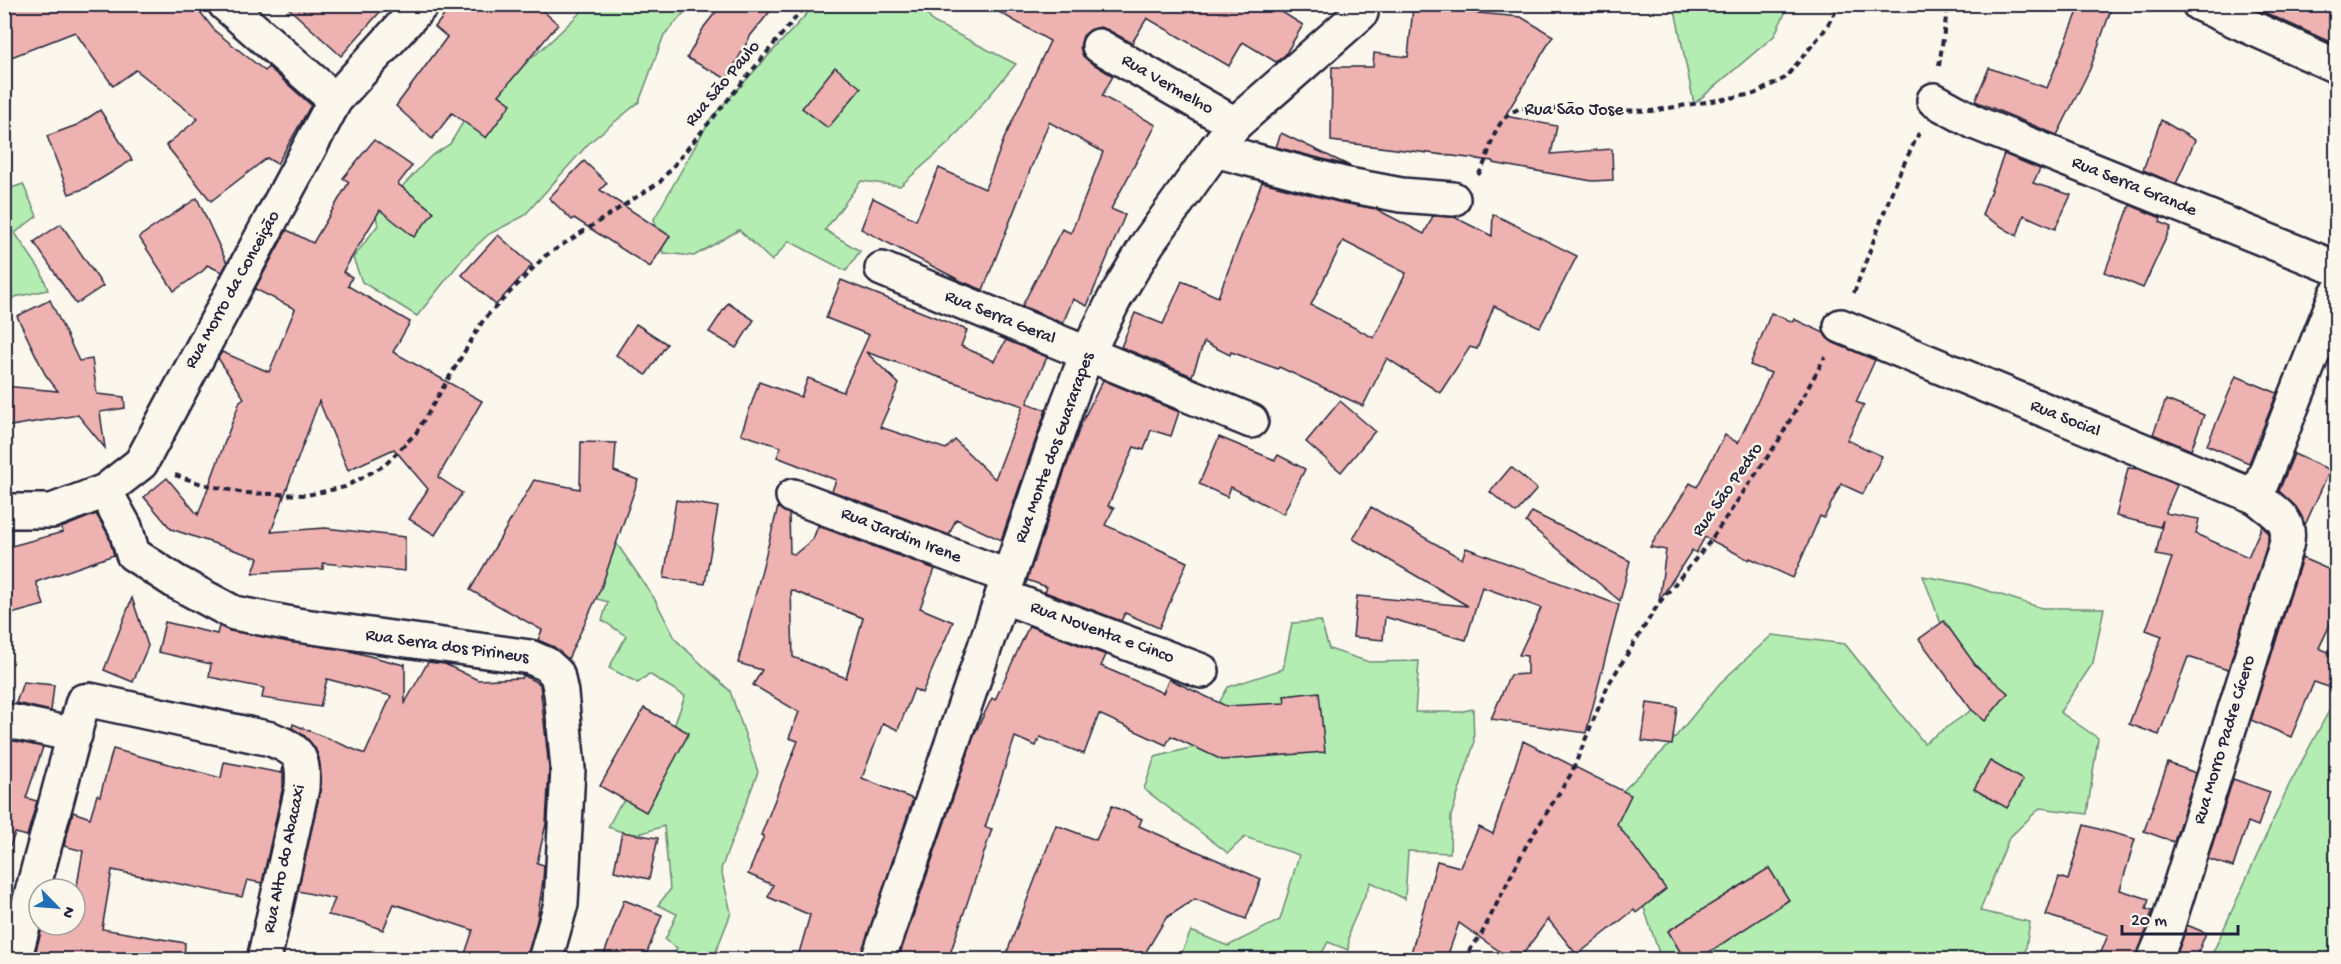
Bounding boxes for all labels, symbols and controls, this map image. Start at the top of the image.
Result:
street label: Rua São Paulo [681,37,765,131]
street label: Rua Vermelho [1117,50,1217,120]
street label: Rua São Jose [1525,100,1624,121]
street label: Rua Serra Grande [2068,152,2200,222]
street label: Rua Morro da Conceição [181,207,285,373]
street label: Rua Serra Geral [941,286,1059,350]
street label: Rua Monte dos Guararapes [1011,348,1100,546]
street label: Rua Social [2027,395,2103,443]
street label: Rua São Pedro [1688,439,1768,541]
street label: Rua Jardim Irene [838,503,965,569]
street label: Rua Noventa e Cinco [1027,597,1177,669]
street label: Rua Serra dos Pirineus [364,625,531,669]
street label: Rua Morro Padre Cícero [2189,653,2261,827]
street label: Rua Alto do Abacaxi [259,783,311,935]
north arrow [27,877,87,937]
scale bar [2122,898,2238,936]
text: N [56,903,78,921]
text: 20 m [2131,911,2167,932]

